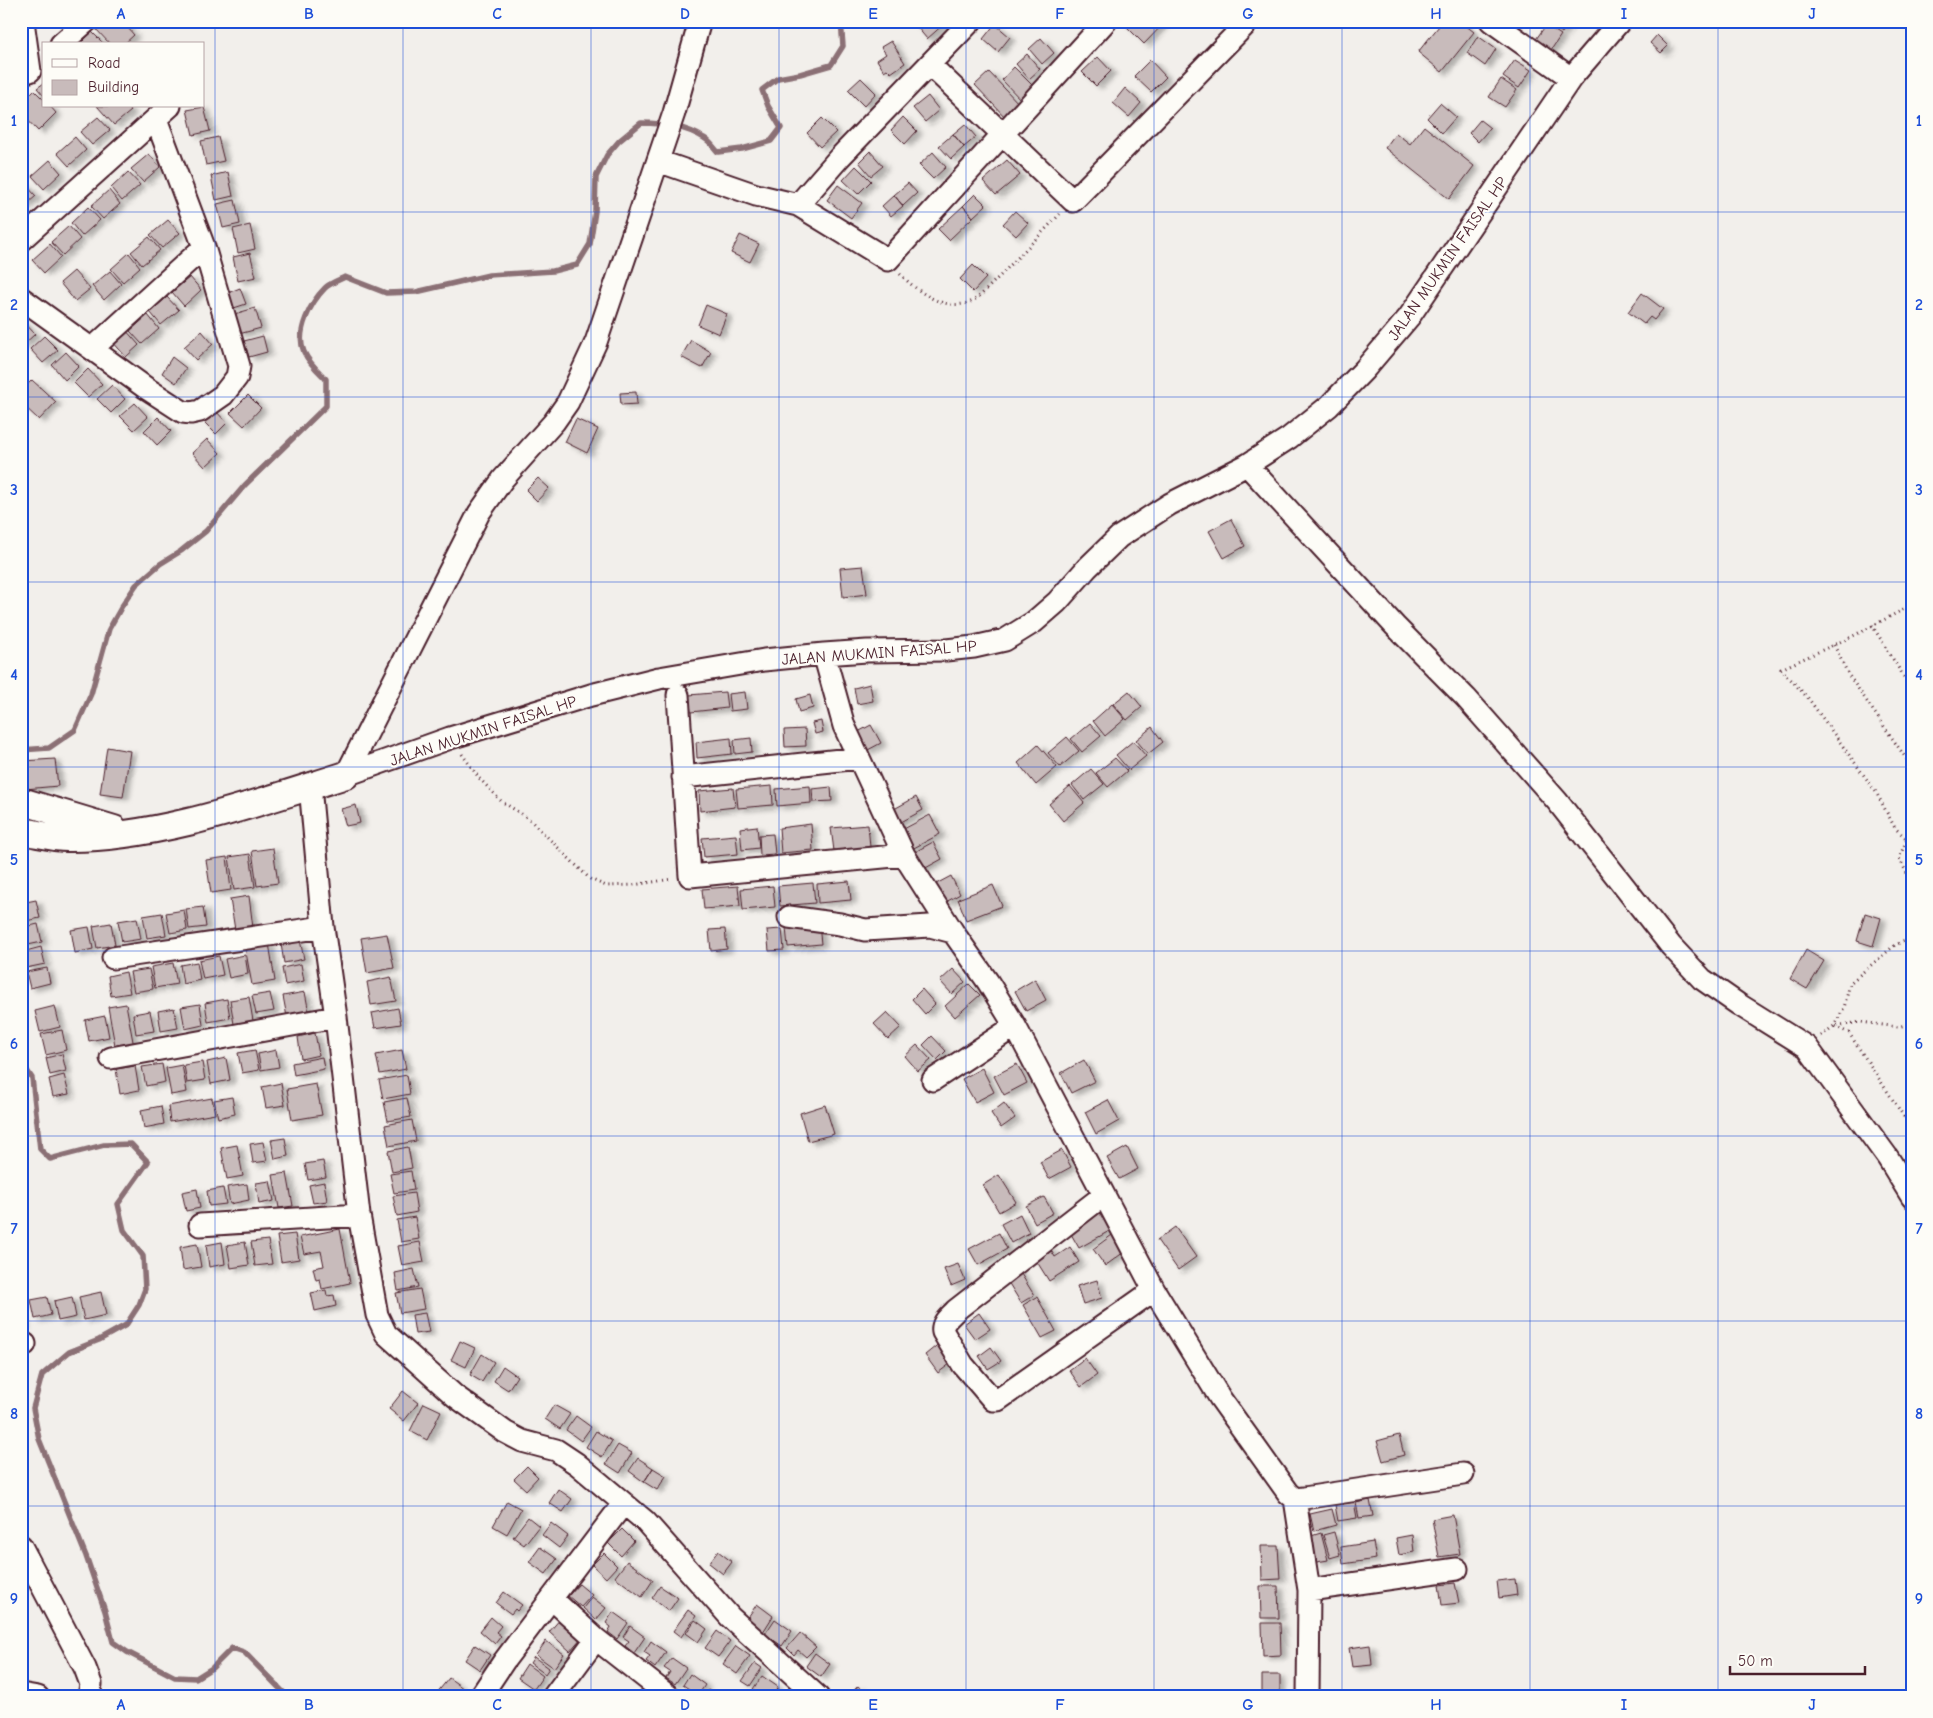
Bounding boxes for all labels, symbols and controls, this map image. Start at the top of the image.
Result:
text: A [117,5,126,23]
text: B [304,5,314,23]
text: C [492,5,502,23]
text: D [680,5,690,23]
text: E [868,5,878,23]
text: F [1055,5,1065,23]
text: G [1242,5,1254,23]
text: H [1430,5,1442,23]
text: I [1621,5,1627,23]
text: J [1808,5,1816,23]
legend [42,42,205,108]
text: Road [88,54,120,72]
text: Building [88,78,139,96]
text: 1 [11,112,17,130]
text: 1 [1916,112,1922,130]
street label: JALAN MUKMIN FAISAL HP [1384,173,1511,344]
text: 2 [10,296,18,314]
text: 2 [1915,296,1923,314]
text: 3 [10,481,18,499]
text: 3 [1915,481,1923,499]
street label: JALAN MUKMIN FAISAL HP [781,637,977,669]
text: 4 [10,666,18,684]
text: 4 [1915,666,1923,684]
street label: JALAN MUKMIN FAISAL HP [388,692,579,770]
text: 5 [10,851,18,869]
text: 5 [1915,851,1923,869]
text: 6 [10,1035,18,1053]
text: 6 [1915,1035,1923,1053]
text: 7 [10,1220,18,1238]
text: 7 [1915,1220,1923,1238]
text: 8 [10,1405,18,1423]
text: 8 [1915,1405,1923,1423]
text: 9 [10,1590,18,1608]
text: 9 [1915,1590,1923,1608]
scale bar [1730,1643,1866,1675]
text: 50 m [1738,1652,1773,1670]
text: A [117,1696,126,1714]
text: B [304,1696,314,1714]
text: C [492,1696,502,1714]
text: D [680,1696,690,1714]
text: E [868,1696,878,1714]
text: F [1055,1696,1065,1714]
text: G [1242,1696,1254,1714]
text: H [1430,1696,1442,1714]
text: I [1621,1696,1627,1714]
text: J [1808,1696,1816,1714]

